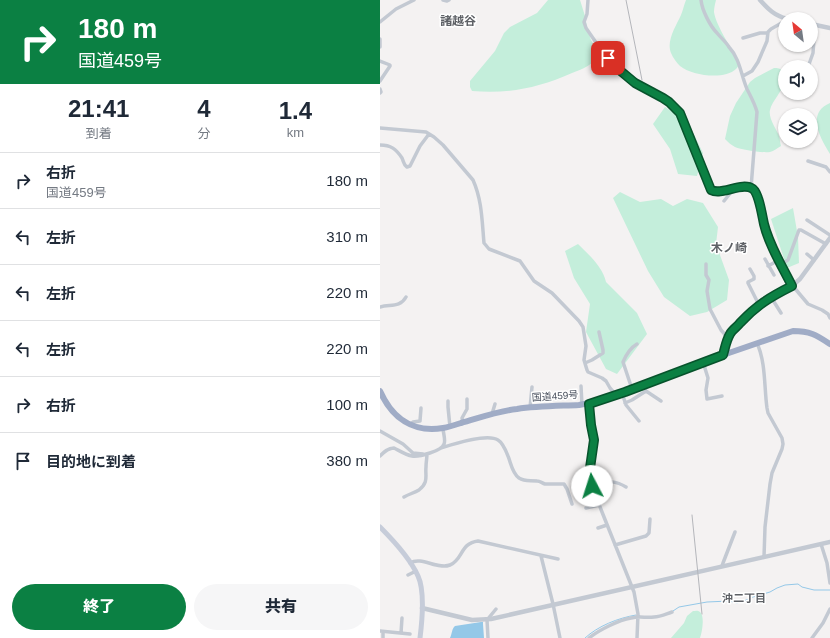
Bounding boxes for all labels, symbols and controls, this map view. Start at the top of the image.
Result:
north arrow [778,12,818,52]
map controls [778,12,818,148]
text: 180 m [78,13,157,44]
district label: 諸越谷 [440,14,476,28]
icon: right [12,16,64,68]
pin [591,41,625,75]
icon: arrive [597,47,619,69]
text: 国道459号 [78,51,162,71]
button: sound [778,60,818,100]
text: 21:41 [68,95,129,122]
text: 4 [197,95,211,122]
text: 1.4 [279,97,312,124]
button: layers [778,108,818,148]
text: km [287,125,304,140]
text: 到着 [86,126,112,141]
text: 分 [198,126,211,141]
text: 右折 [46,164,76,181]
icon: right [12,170,34,192]
text: 180 m [326,172,368,189]
text: 国道459号 [46,185,107,200]
icon: left [12,226,34,248]
text: 310 m [326,228,368,245]
text: 左折 [46,229,76,246]
district label: 木ノ崎 [711,241,747,255]
icon: left [12,282,34,304]
text: 220 m [326,284,368,301]
text: 左折 [46,285,76,302]
icon: left [12,338,34,360]
text: 220 m [326,340,368,357]
text: 左折 [46,341,76,358]
street label: 国道459号 [531,389,579,403]
icon: right [12,394,34,416]
text: 100 m [326,396,368,413]
text: 右折 [46,397,76,414]
icon: arrive [12,450,34,472]
text: 380 m [326,452,368,469]
text: 目的地に到着 [46,453,136,470]
position arrow [571,465,613,507]
button: 終了 [12,584,186,630]
button: 共有 [194,584,368,630]
district label: 沖二丁目 [722,592,766,604]

